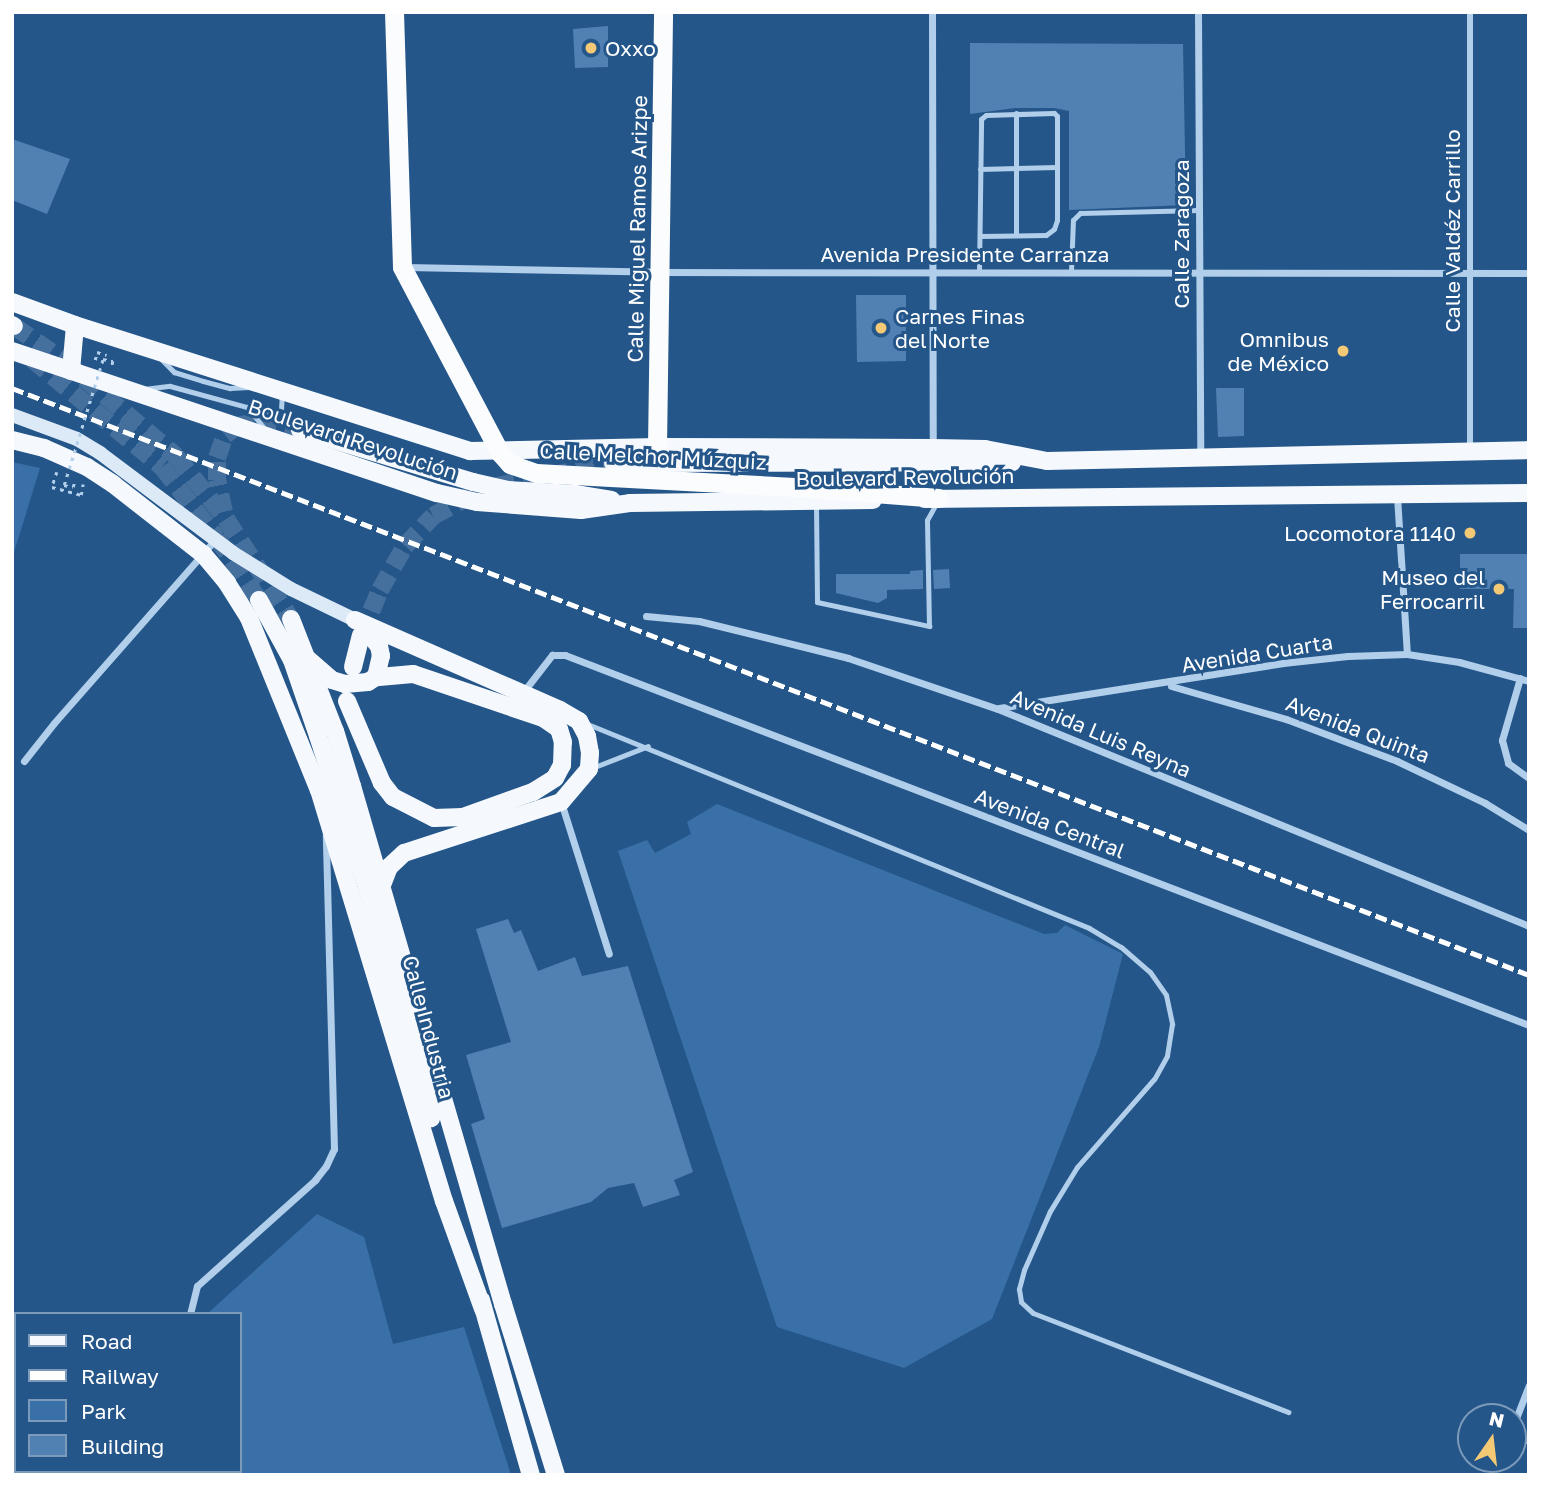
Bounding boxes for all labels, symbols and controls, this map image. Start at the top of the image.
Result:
place label: Oxxo [605,35,656,61]
marker: Oxxo [583,40,599,56]
street label: Calle Miguel Ramos Arizpe [622,95,652,363]
street label: Calle Valdéz Carrillo [1439,129,1465,333]
street label: Calle Zaragoza [1168,159,1194,309]
street label: Avenida Presidente Carranza [821,241,1109,267]
place label: Carnes Finas del Norte [895,303,1025,353]
marker: Carnes Finas del Norte [873,320,889,336]
place label: Omnibus de México [1228,326,1329,376]
marker: Omnibus de México [1335,343,1351,359]
street label: Boulevard Revolución [245,393,461,485]
street label: Calle Melchor Múzquiz [539,437,767,475]
street label: Boulevard Revolución [796,462,1014,492]
place label: Locomotora 1140 [1284,520,1456,546]
marker: Locomotora 1140 [1462,525,1478,541]
place label: Museo del Ferrocarril [1380,564,1485,614]
marker: Museo del Ferrocarril [1491,581,1507,597]
street label: Avenida Cuarta [1180,629,1334,677]
street label: Avenida Luis Reyna [1007,684,1195,782]
street label: Avenida Quinta [1283,690,1433,768]
street label: Avenida Central [971,783,1129,863]
street label: Calle Industria [398,953,460,1101]
legend [14,1312,242,1473]
text: Road [81,1328,132,1354]
text: Railway [81,1363,159,1389]
text: Park [81,1398,126,1424]
north arrow [1457,1403,1527,1473]
text: N [1487,1406,1507,1432]
text: Building [81,1433,164,1459]

